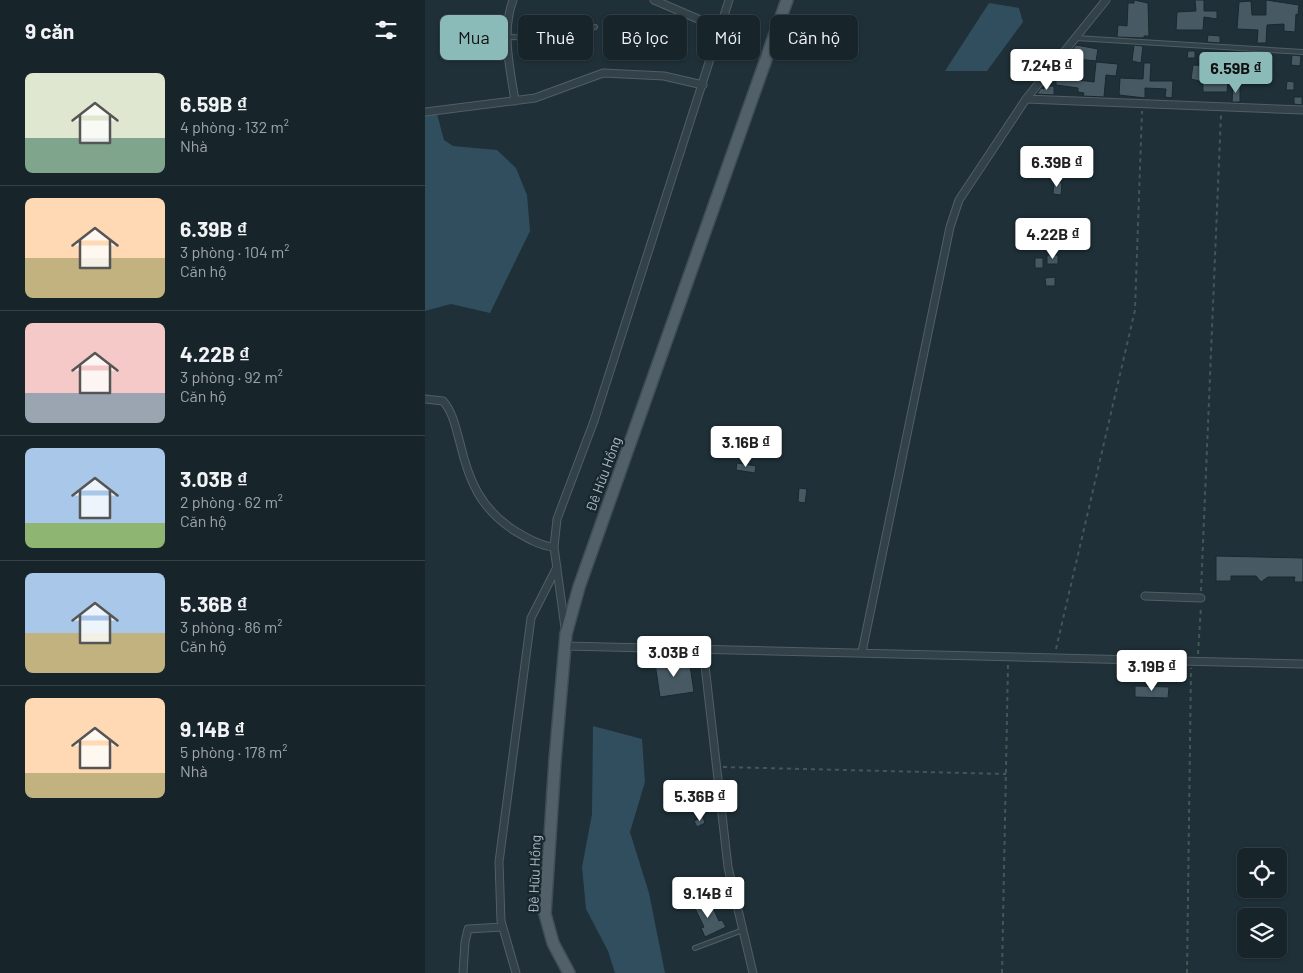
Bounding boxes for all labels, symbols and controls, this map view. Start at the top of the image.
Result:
chip: Mua [440,15,508,60]
chip: Thuê [518,15,593,60]
chip: Bộ lọc [603,15,687,60]
chip: Mới [697,15,760,60]
chip: Căn hộ [770,15,858,60]
icon: filters [372,16,400,44]
text: 9 căn [25,18,74,43]
pin: 7.24B ₫ [1001,48,1093,91]
pin: 6.59B ₫ [1190,52,1282,94]
text: 7.24B ₫ [1021,55,1073,74]
text: 6.59B ₫ [1210,58,1262,77]
text: 6.59B ₫ [180,91,247,116]
icon: home [65,93,125,153]
text: 4 phòng · 132 m² [180,117,289,136]
text: Nhà [180,136,208,155]
pin: 6.39B ₫ [1011,146,1103,188]
text: 6.39B ₫ [1031,152,1083,171]
text: 6.39B ₫ [180,216,247,241]
icon: home [65,218,125,278]
pin: 4.22B ₫ [1007,218,1099,260]
text: 4.22B ₫ [1026,224,1080,243]
text: 3 phòng · 104 m² [180,242,289,261]
text: Căn hộ [180,261,227,280]
text: 4.22B ₫ [180,341,250,366]
icon: home [65,343,125,403]
text: 3 phòng · 92 m² [180,367,283,386]
text: Căn hộ [180,386,227,405]
pin: 3.16B ₫ [700,426,792,468]
text: 3.16B ₫ [722,432,770,451]
street label: Đê Hữu Hồng [582,434,624,514]
text: 3.03B ₫ [180,466,248,491]
icon: home [65,468,125,528]
text: 2 phòng · 62 m² [180,492,283,511]
text: Căn hộ [180,511,227,530]
text: 5.36B ₫ [180,591,248,616]
icon: home [65,593,125,653]
text: 3 phòng · 86 m² [180,617,283,636]
text: Căn hộ [180,636,227,655]
pin: 3.03B ₫ [628,636,720,678]
text: 3.03B ₫ [648,642,700,661]
pin: 3.19B ₫ [1106,650,1198,692]
text: 3.19B ₫ [1128,656,1176,675]
text: 9.14B ₫ [180,716,245,741]
icon: home [65,718,125,778]
text: 5 phòng · 178 m² [180,742,287,761]
text: Nhà [180,761,208,780]
pin: 5.36B ₫ [654,780,746,822]
text: 5.36B ₫ [674,786,726,805]
street label: Đê Hữu Hồng [524,834,544,914]
map controls [1237,848,1287,958]
button: locate [1237,848,1287,898]
pin: 9.14B ₫ [662,876,754,919]
text: 9.14B ₫ [683,883,733,902]
button: layers [1237,908,1287,958]

